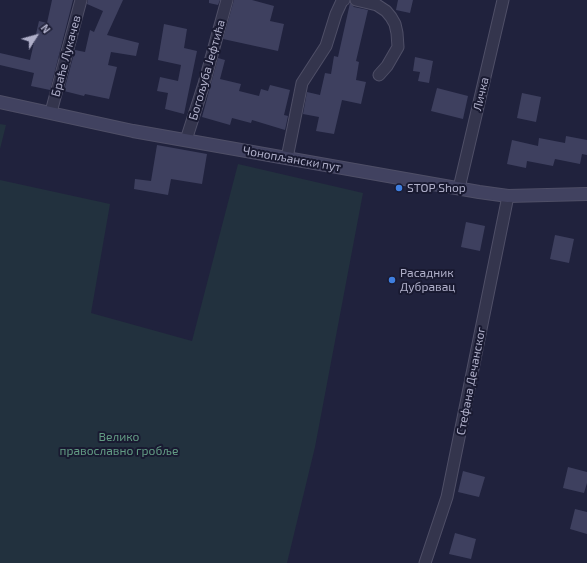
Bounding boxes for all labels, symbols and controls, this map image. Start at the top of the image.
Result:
street label: Браће Лукачев [48,14,84,98]
north arrow [16,16,56,56]
street label: Богољуба Јефтића [186,18,228,122]
text: N [38,21,54,36]
street label: Личка [470,76,492,112]
street label: Чонопљански пут [242,143,342,175]
place label: STOP Shop [407,181,466,195]
marker: STOP Shop [394,183,404,193]
place label: Расадник Дубравац [400,266,455,294]
marker: Расадник Дубравац [387,275,397,285]
street label: Стефана Дечанског [453,326,489,436]
park label: Велико православно гробље [60,430,178,458]

